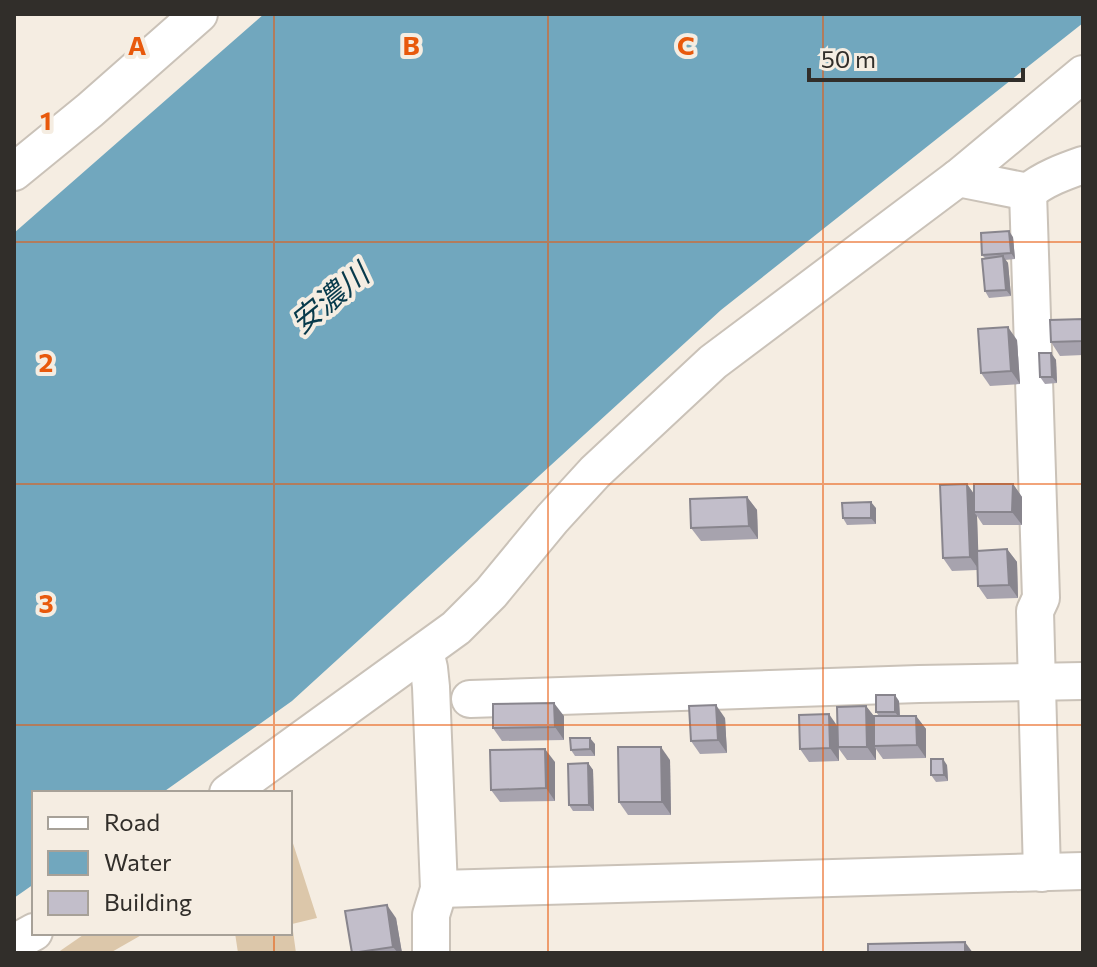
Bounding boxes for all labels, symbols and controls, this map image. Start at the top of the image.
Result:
text: A [128,29,147,60]
text: B [402,29,420,60]
text: C [677,29,695,60]
scale bar [809,32,1023,82]
text: 50 m [821,44,876,73]
text: 1 [40,104,52,135]
water label: 安濃川 [282,252,377,340]
text: 2 [39,346,53,377]
text: 3 [38,587,54,618]
legend [32,791,292,935]
text: Road [104,807,160,836]
text: Water [104,847,172,876]
text: Building [104,887,192,916]

